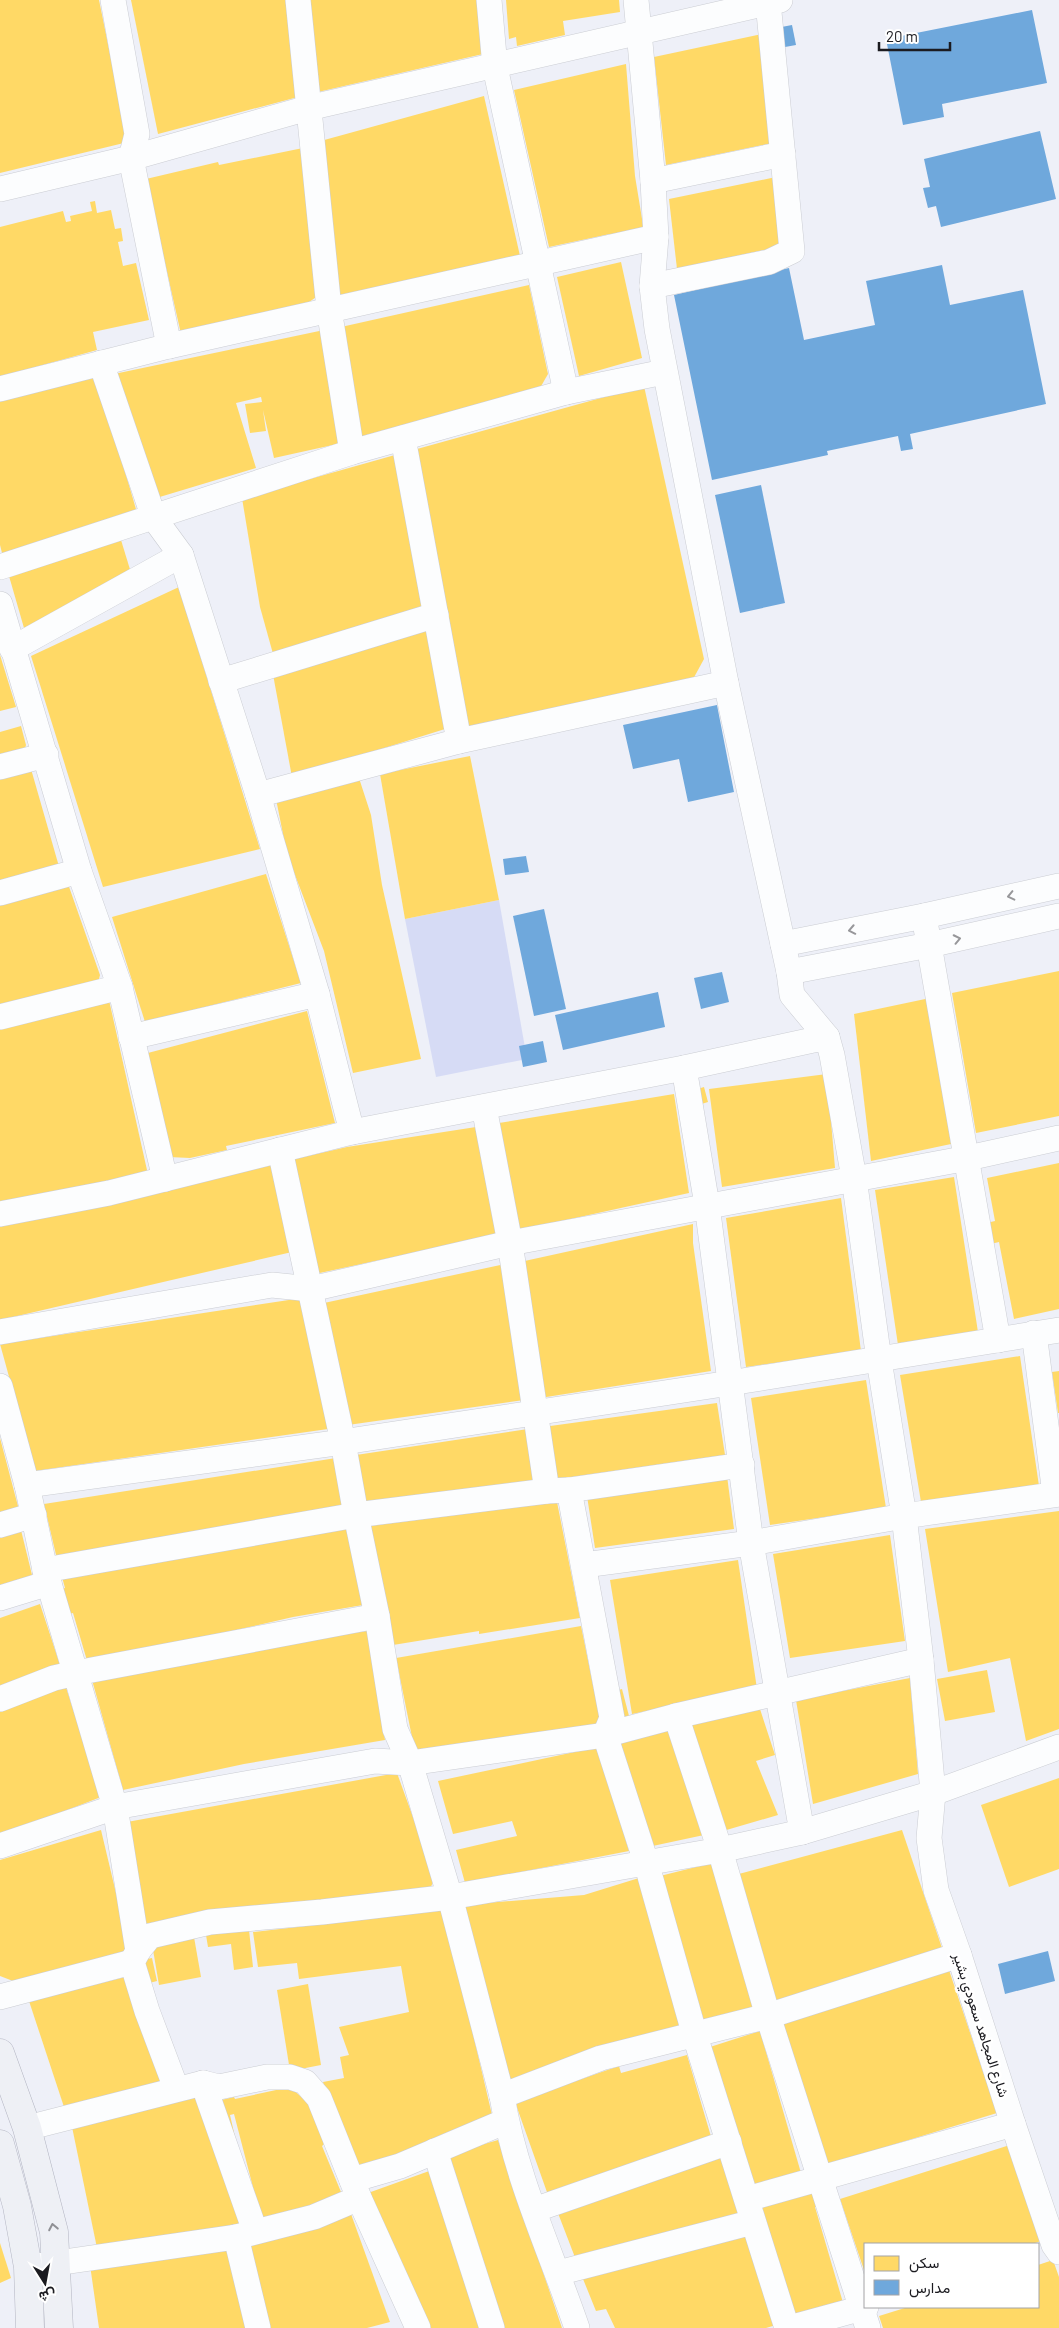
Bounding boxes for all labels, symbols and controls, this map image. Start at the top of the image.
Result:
scale bar [879,20,950,52]
text: 20 m [886,27,918,45]
one-way arrow [1007,890,1016,901]
one-way arrow [848,924,857,935]
one-way arrow [953,934,962,945]
street label: شارع المجاهد سعودي بشير [946,1949,1013,2101]
one-way arrow [48,2223,59,2232]
legend [864,2243,1039,2308]
text: سكن [909,2253,939,2273]
north arrow [20,2258,70,2308]
text: مدارس [909,2278,950,2298]
text: ش [37,2285,57,2306]

